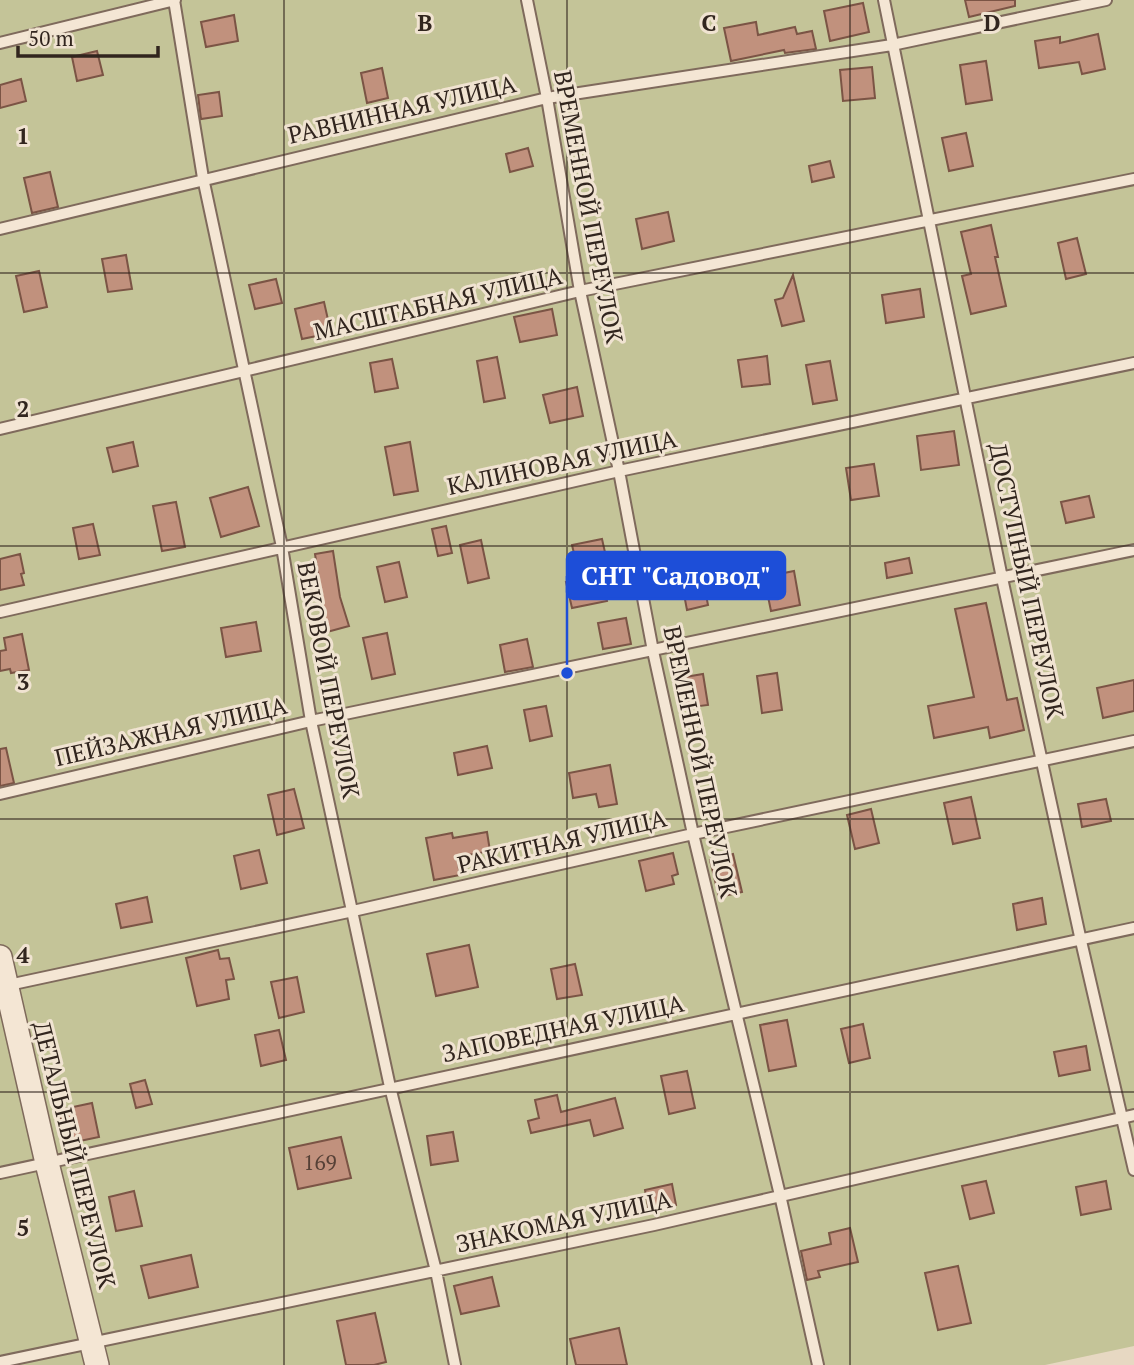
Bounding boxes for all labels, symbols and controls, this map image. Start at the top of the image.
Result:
text: B [418,7,433,38]
text: C [702,7,717,38]
text: D [984,7,1001,38]
scale bar [18,14,158,58]
text: 50 m [28,24,74,52]
street label: РАВНИННАЯ УЛИЦА [285,67,520,151]
street label: ВРЕМЕННОЙ ПЕРЕУЛОК [547,68,631,347]
text: 1 [17,120,30,151]
street label: МАСШТАБНАЯ УЛИЦА [310,259,566,347]
text: 2 [17,393,30,424]
street label: КАЛИНОВАЯ УЛИЦА [444,422,680,502]
street label: ДОСТУПНЫЙ ПЕРЕУЛОК [982,440,1072,722]
callout: СНТ "Садовод" [567,552,785,599]
text: СНТ "Садовод" [581,558,771,592]
street label: ВЕКОВОЙ ПЕРЕУЛОК [290,559,368,801]
street label: ВРЕМЕННОЙ ПЕРЕУЛОК [656,623,746,901]
text: 3 [17,666,30,697]
street label: ПЕЙЗАЖНАЯ УЛИЦА [51,689,291,773]
street label: РАКИТНАЯ УЛИЦА [454,801,670,881]
text: 4 [17,939,30,970]
street label: ЗАПОВЕДНАЯ УЛИЦА [439,987,687,1069]
street label: ДЕТАЛЬНЫЙ ПЕРЕУЛОК [26,1018,124,1292]
house number: 169 [303,1148,337,1176]
street label: ЗНАКОМАЯ УЛИЦА [453,1182,675,1260]
text: 5 [17,1212,30,1243]

